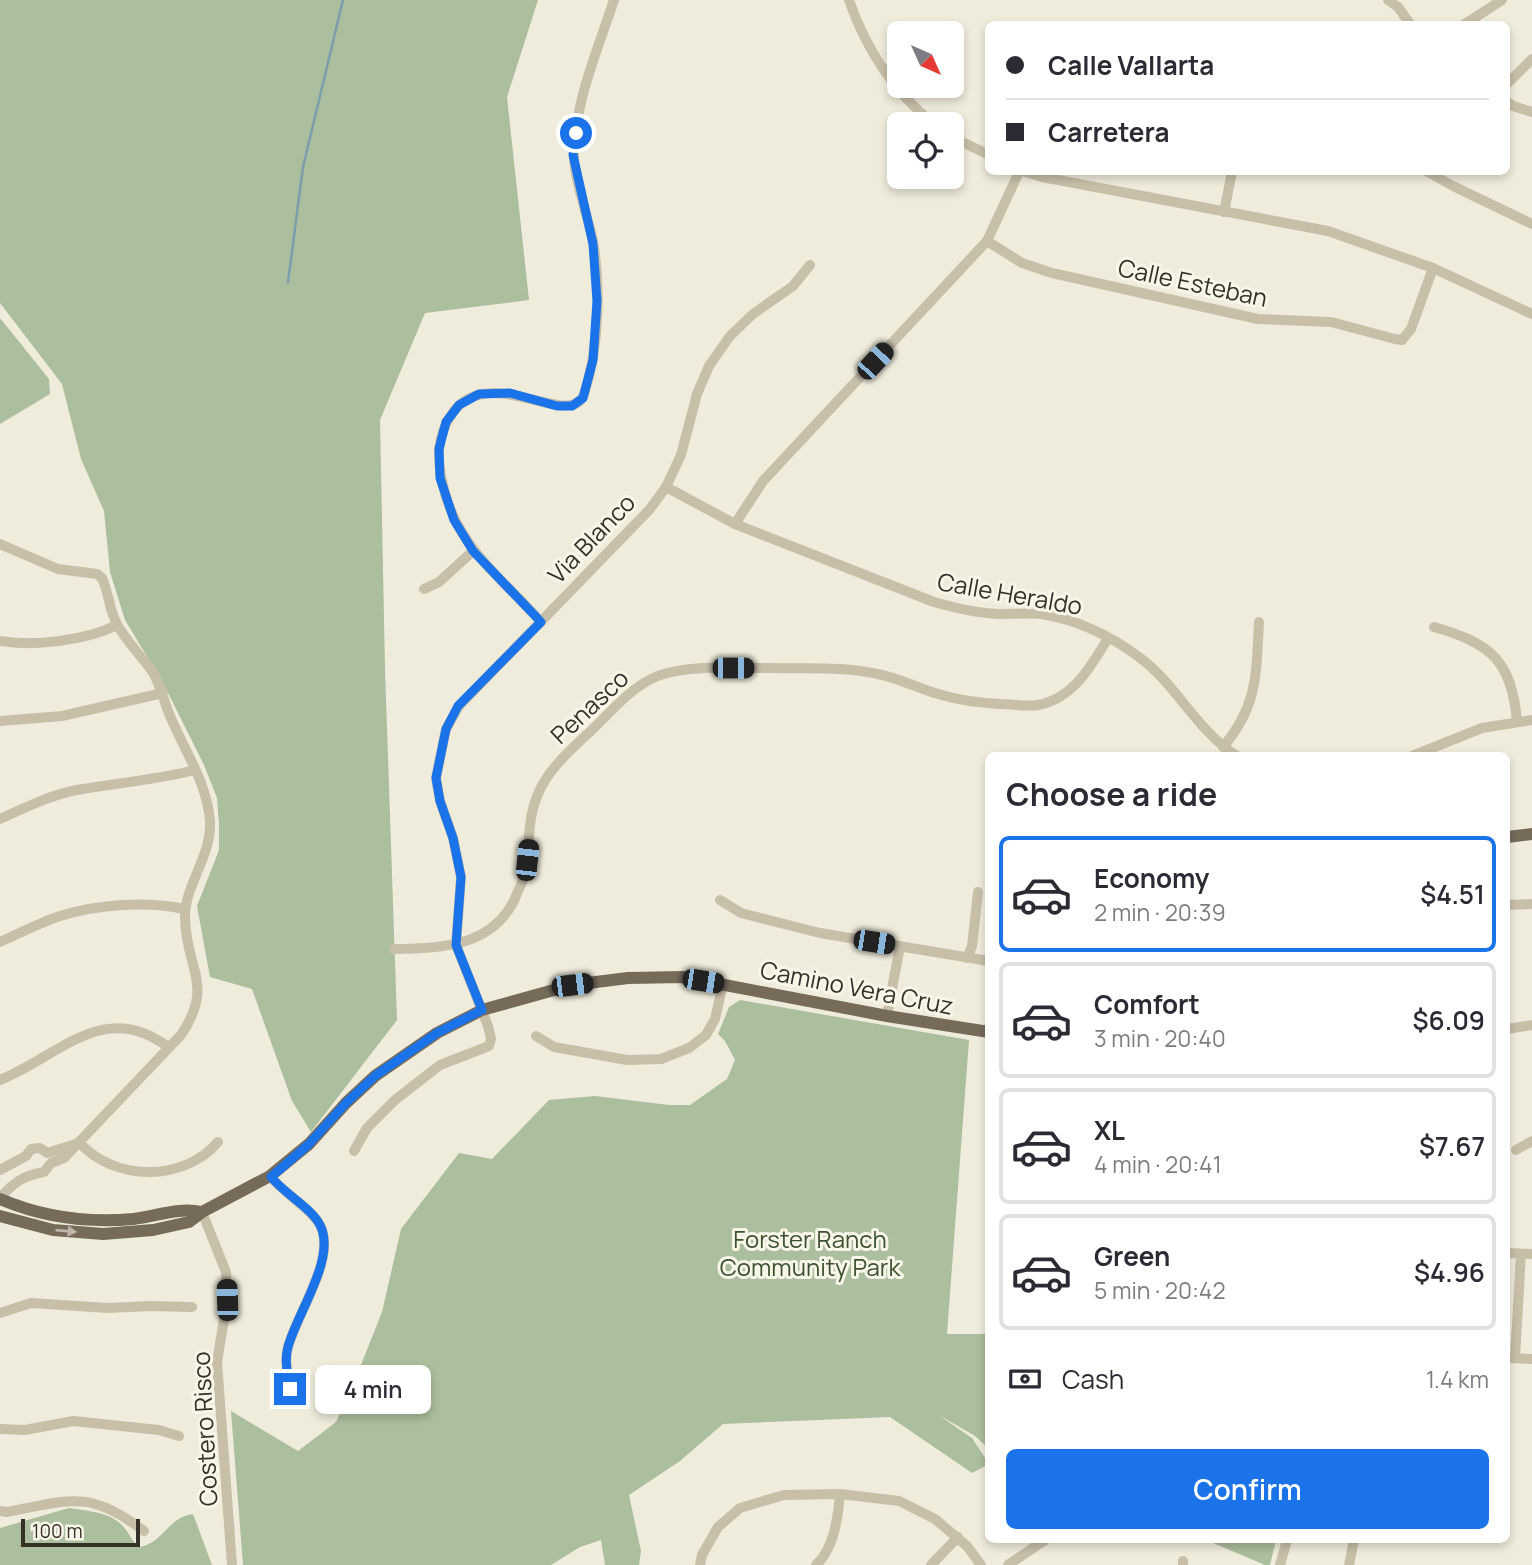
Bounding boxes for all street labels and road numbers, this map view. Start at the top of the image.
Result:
street label: Calle Esteban [1115,250,1271,314]
street label: Via Blanco [540,486,642,590]
street label: Calle Heraldo [935,564,1085,622]
street label: Penasco [543,661,635,751]
street label: Camino Vera Cruz [758,952,956,1022]
street label: Costero Risco [183,1351,225,1507]

